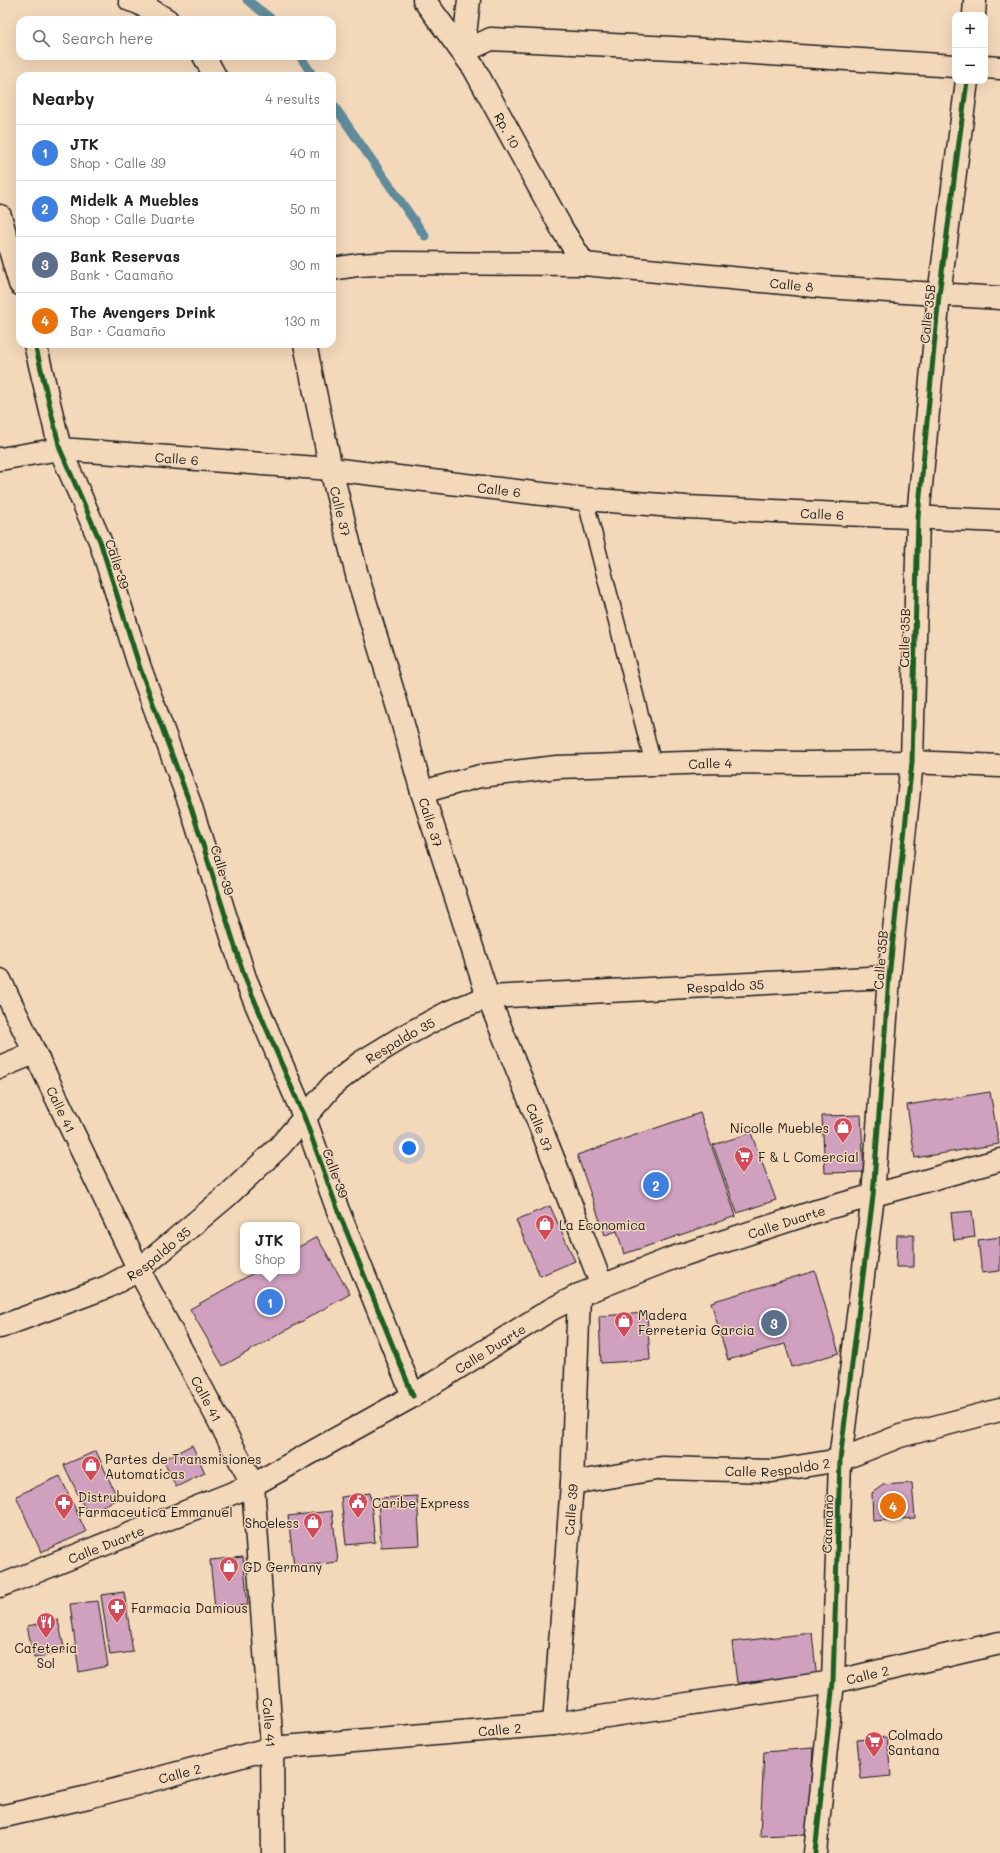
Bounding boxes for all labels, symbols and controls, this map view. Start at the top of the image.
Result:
map controls [952,12,988,84]
button: + [952,12,988,48]
search box [16,16,336,60]
icon: search [30,27,52,49]
text: Search here [62,28,153,48]
button: − [952,48,988,84]
text: Nearby [32,87,94,109]
text: 4 results [265,90,320,107]
street label: Rp. 10 [491,109,524,151]
text: JTK [70,134,99,154]
text: 1 [42,144,48,161]
text: 40 m [290,144,320,161]
text: Shop · Calle 39 [70,154,166,171]
text: Midelk A Muebles [70,190,199,210]
text: 2 [41,200,49,217]
text: 50 m [290,200,320,217]
text: Shop · Calle Duarte [70,210,195,227]
text: Bank Reservas [70,246,180,266]
text: 3 [41,256,49,273]
text: 90 m [290,256,320,273]
text: Bank · Caamaño [70,266,173,283]
street label: Calle 8 [769,273,815,294]
street label: Calle 35B [915,284,939,344]
text: The Avengers Drink [70,302,216,322]
text: 4 [41,312,49,329]
text: 130 m [284,312,320,329]
text: Bar · Caamaño [70,322,166,339]
street label: Calle 6 [154,448,200,468]
street label: Calle 6 [476,478,522,500]
street label: Calle 37 [327,484,356,538]
street label: Calle 6 [800,504,845,523]
street label: Calle 39 [102,537,134,591]
street label: Calle 35B [895,608,913,668]
street label: Calle 4 [688,753,733,771]
street label: Calle 37 [416,795,448,849]
street label: Calle 39 [207,843,239,897]
street label: Calle 35B [869,930,891,990]
street label: Respaldo 35 [686,975,764,996]
street label: Respaldo 35 [362,1013,437,1066]
street label: Calle 41 [43,1083,80,1135]
street label: Calle 37 [523,1100,558,1154]
shop icon: Nicolle Muebles [832,1116,854,1144]
place label: Nicolle Muebles [730,1119,829,1136]
your location [399,1138,419,1158]
supermarket icon: F & L Comercial [733,1145,755,1173]
street label: Calle 39 [319,1146,353,1200]
place label: F & L Comercial [758,1148,859,1165]
pin: 2 [643,1170,669,1200]
street label: Calle Duarte [745,1201,827,1242]
shop icon: La Economica [534,1213,556,1241]
place label: La Economica [559,1216,646,1233]
street label: Respaldo 35 [123,1222,194,1284]
popup [240,1222,300,1274]
text: JTK [255,1230,283,1250]
text: Shop [255,1250,285,1267]
pin: 1 [257,1287,283,1317]
place label: Madera Ferreteria Garcia [638,1306,755,1338]
pin: 3 [761,1308,787,1338]
shop icon: Madera Ferreteria Garcia [613,1310,635,1338]
street label: Calle Duarte [451,1319,528,1377]
street label: Calle 41 [188,1373,226,1424]
place label: Partes de Transmisiones Automaticas [105,1450,262,1482]
street label: Calle Respaldo 2 [725,1453,831,1480]
shop icon: Partes de Transmisiones Automaticas [80,1454,102,1482]
street label: Calle 39 [560,1483,580,1536]
place label: Distrubuidora Farmaceutica Emmanuel [78,1488,233,1520]
public building icon: Caribe Express [347,1491,369,1519]
pin: 4 [880,1491,906,1521]
pharmacy icon: Distrubuidora Farmaceutica Emmanuel [53,1492,75,1520]
place label: Caribe Express [372,1494,470,1511]
street label: Caamaño [817,1494,837,1554]
shop icon: Shoeless [302,1511,324,1539]
place label: Shoeless [245,1514,299,1531]
street label: Calle Duarte [65,1521,146,1567]
shop icon: GD Germany [218,1555,240,1583]
place label: GD Germany [243,1558,323,1575]
pharmacy icon: Farmacia Damious [106,1596,128,1624]
place label: Farmacia Damious [131,1599,248,1616]
restaurant icon: Cafeteria Sol [35,1611,57,1639]
place label: Cafeteria Sol [15,1639,77,1671]
street label: Calle 2 [844,1661,890,1687]
street label: Calle 41 [260,1697,280,1748]
street label: Calle 2 [477,1718,522,1739]
place label: Colmado Santana [888,1726,943,1758]
supermarket icon: Colmado Santana [863,1730,885,1758]
street label: Calle 2 [156,1759,203,1786]

